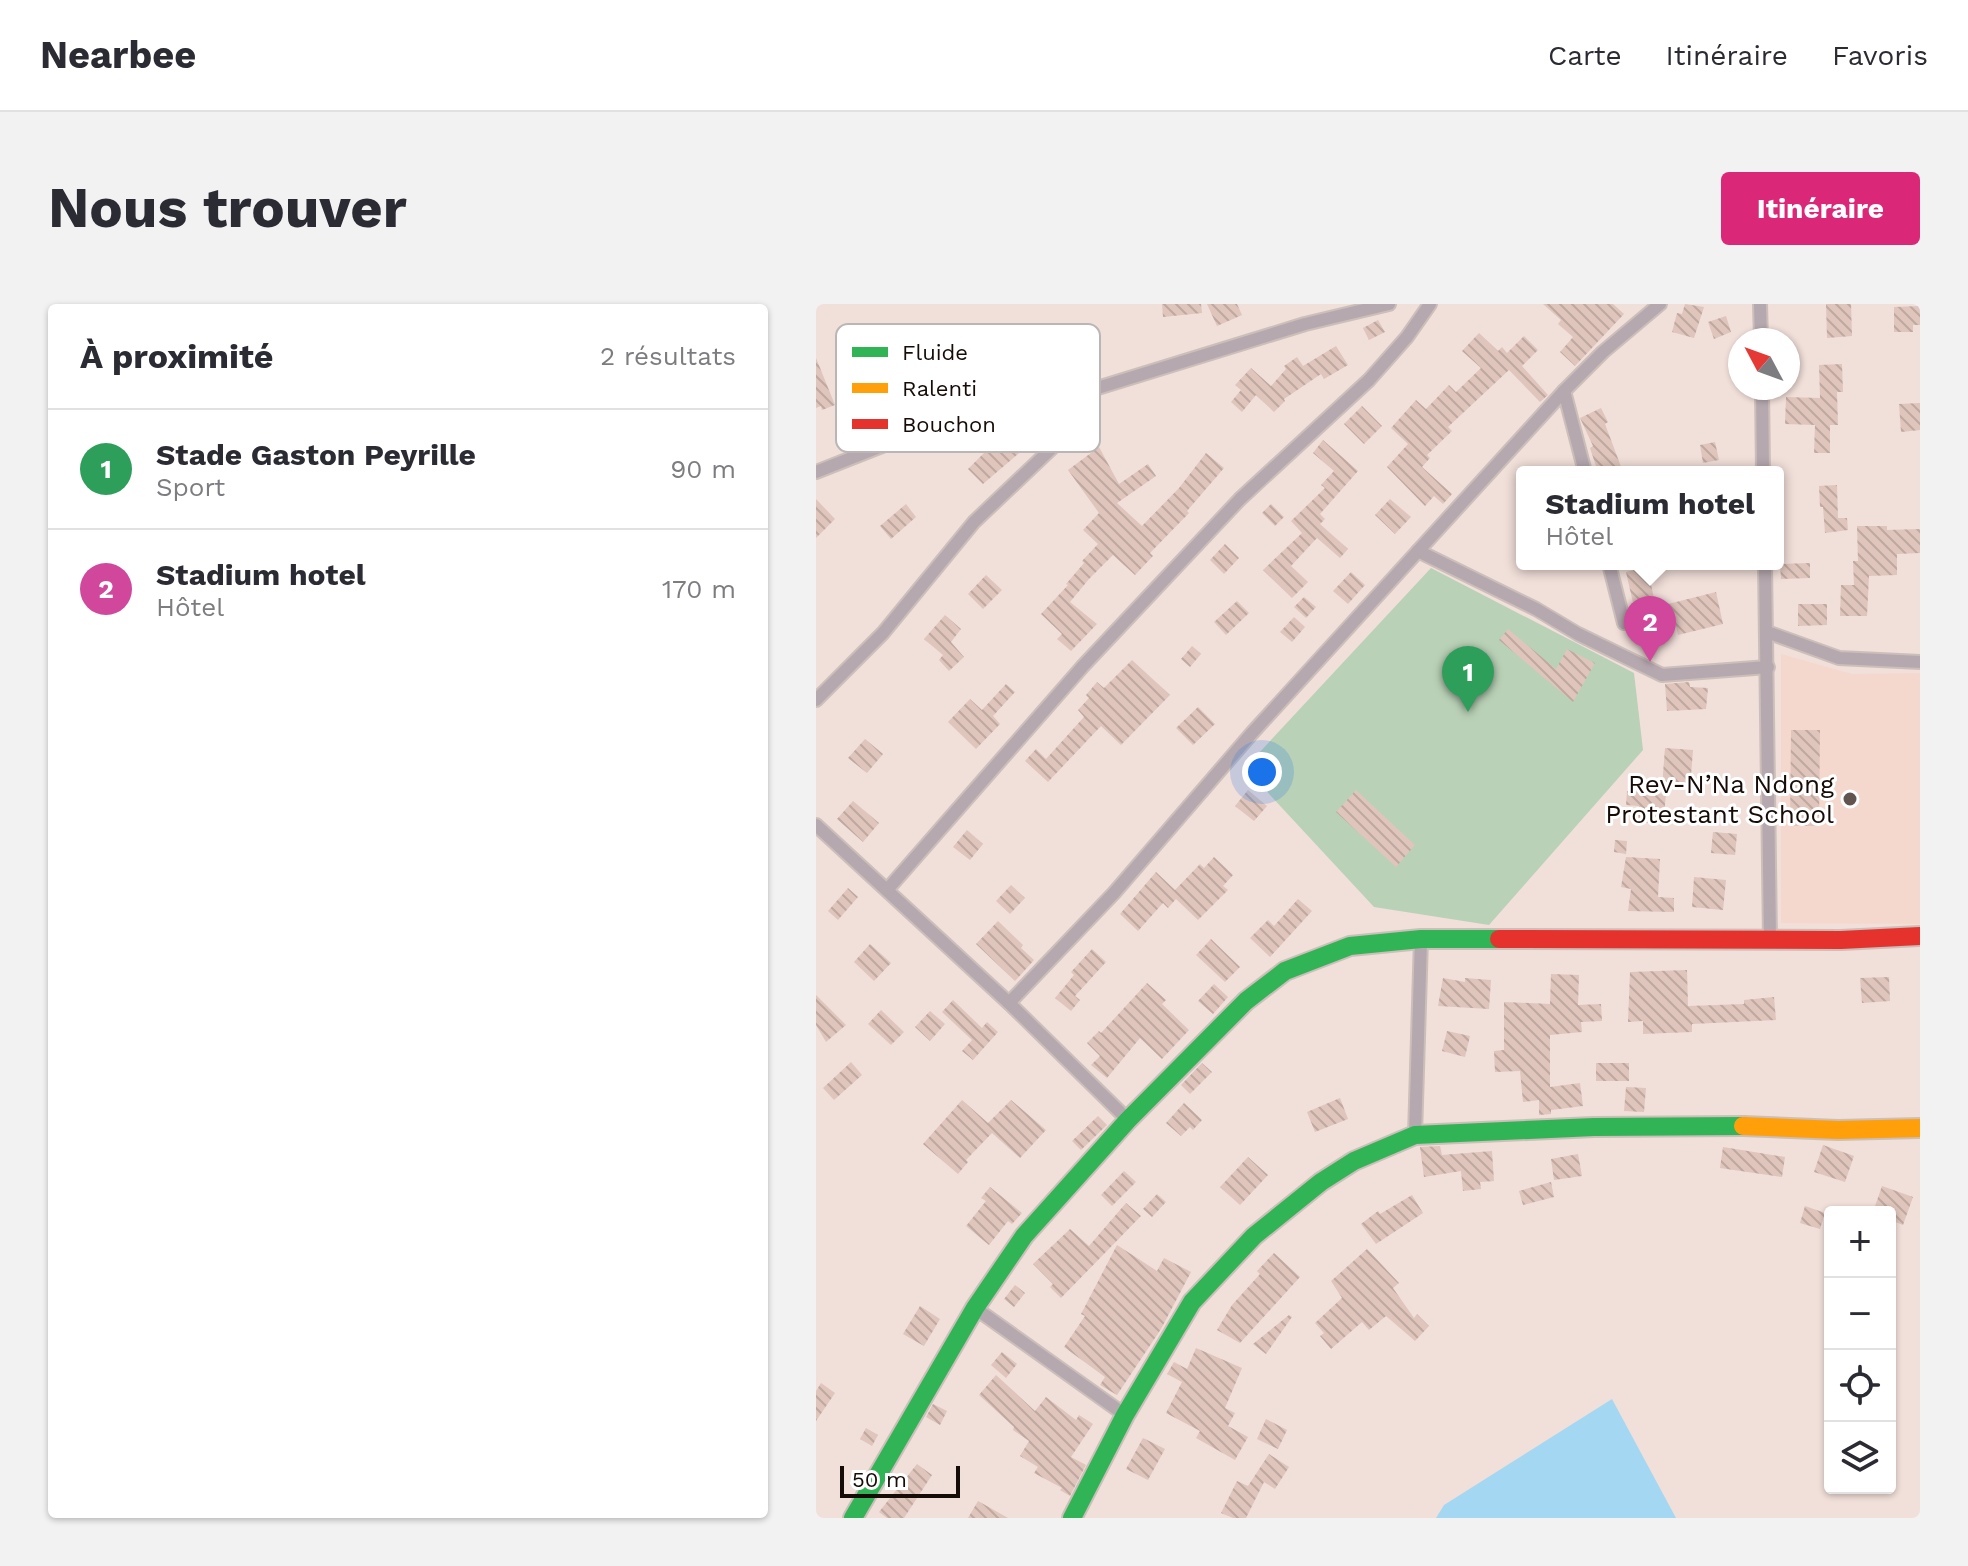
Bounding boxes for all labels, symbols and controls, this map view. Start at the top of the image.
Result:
text: Nearbee [40,33,196,77]
text: Carte [1548,39,1622,72]
text: Itinéraire [1666,39,1788,72]
text: Favoris [1832,39,1928,72]
button: Itinéraire [1721,172,1920,245]
text: Nous trouver [48,175,407,241]
legend [836,324,1100,452]
north arrow [1728,328,1800,400]
text: À proximité [80,336,274,376]
text: Fluide [902,340,968,365]
text: 2 résultats [600,341,736,371]
text: Ralenti [902,376,977,401]
text: Bouchon [902,412,996,437]
text: Stade Gaston Peyrille [156,437,476,472]
text: 1 [100,454,112,484]
text: 90 m [670,454,736,484]
popup [1516,466,1784,570]
text: Sport [156,472,225,502]
text: Stadium hotel [1545,486,1755,521]
text: Hôtel [1545,521,1613,551]
text: Stadium hotel [156,557,366,592]
text: 2 [98,574,114,604]
text: 170 m [662,574,736,604]
text: Hôtel [156,592,224,622]
pin: 2 [1624,596,1676,662]
pin: 1 [1442,646,1494,712]
your location [1242,752,1282,792]
place label: Rev-N’Na Ndong Protestant School [1605,769,1834,829]
marker: Rev-N’Na Ndong Protestant School [1841,790,1859,808]
map controls [1824,1206,1896,1494]
button: + [1824,1206,1896,1278]
button: − [1824,1278,1896,1350]
button: locate [1824,1350,1896,1422]
button: layers [1824,1422,1896,1494]
scale bar [840,1462,960,1498]
text: 50 m [852,1467,907,1492]

